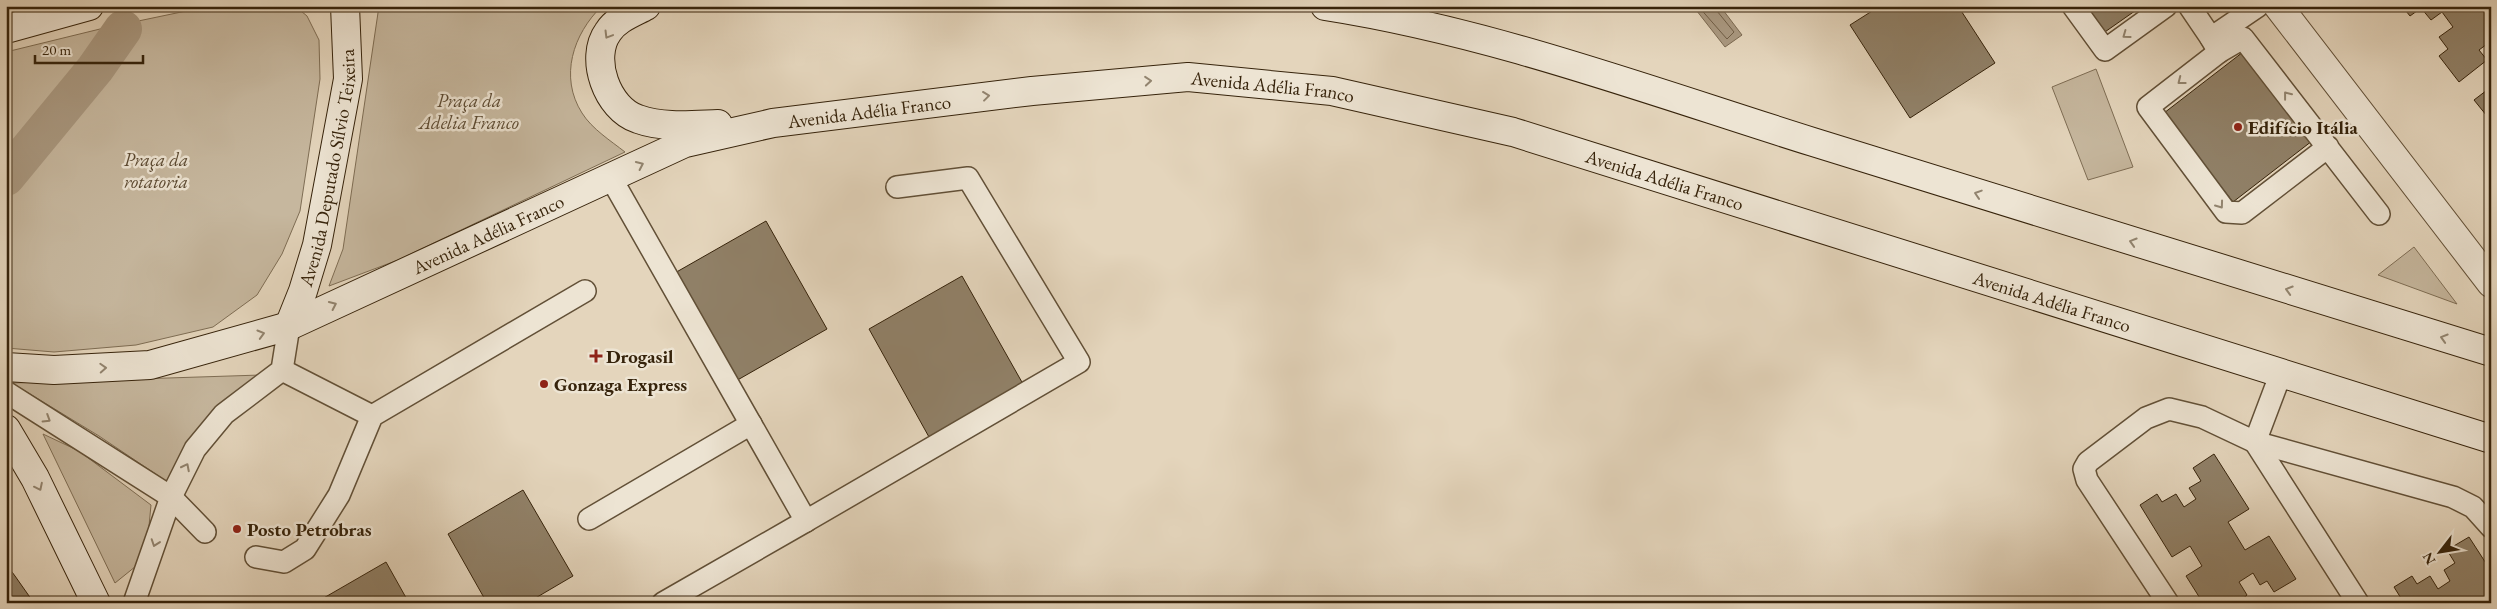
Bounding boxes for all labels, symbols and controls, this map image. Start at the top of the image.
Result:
one-way arrow [604,29,614,38]
one-way arrow [2122,29,2132,38]
scale bar [35,32,142,64]
text: 20 m [42,40,71,59]
street label: Avenida Deputado Sílvio Teixeira [292,48,361,290]
street label: Avenida Adélia Franco [1189,65,1357,108]
one-way arrow [1144,76,1152,87]
one-way arrow [2178,76,2187,84]
park label: Praça da Adelia Franco [417,88,519,135]
street label: Avenida Adélia Franco [785,89,952,134]
one-way arrow [982,91,990,102]
one-way arrow [2284,91,2293,100]
place label: Edifício Itália [2248,115,2359,140]
marker: Edifício Itália [2232,121,2244,133]
street label: Avenida Adélia Franco [1582,143,1747,216]
park label: Praça da rotatoria [124,147,188,194]
one-way arrow [635,161,644,171]
street label: Avenida Adélia Franco [408,188,568,280]
one-way arrow [1974,190,1983,200]
one-way arrow [2214,199,2223,209]
one-way arrow [2130,238,2138,248]
street label: Avenida Adélia Franco [1969,264,2134,338]
one-way arrow [2285,286,2293,296]
one-way arrow [328,301,337,312]
one-way arrow [257,330,265,340]
one-way arrow [2441,333,2449,343]
place label: Drogasil [606,344,674,369]
marker: Drogasil [590,350,602,362]
one-way arrow [99,362,107,373]
place label: Gonzaga Express [554,372,687,397]
marker: Gonzaga Express [538,378,550,390]
one-way arrow [41,413,50,422]
one-way arrow [180,463,190,472]
one-way arrow [33,482,43,491]
place label: Posto Petrobras [247,517,372,542]
marker: Posto Petrobras [231,523,243,535]
north arrow [2414,526,2464,576]
one-way arrow [151,538,161,546]
text: N [2418,549,2439,568]

